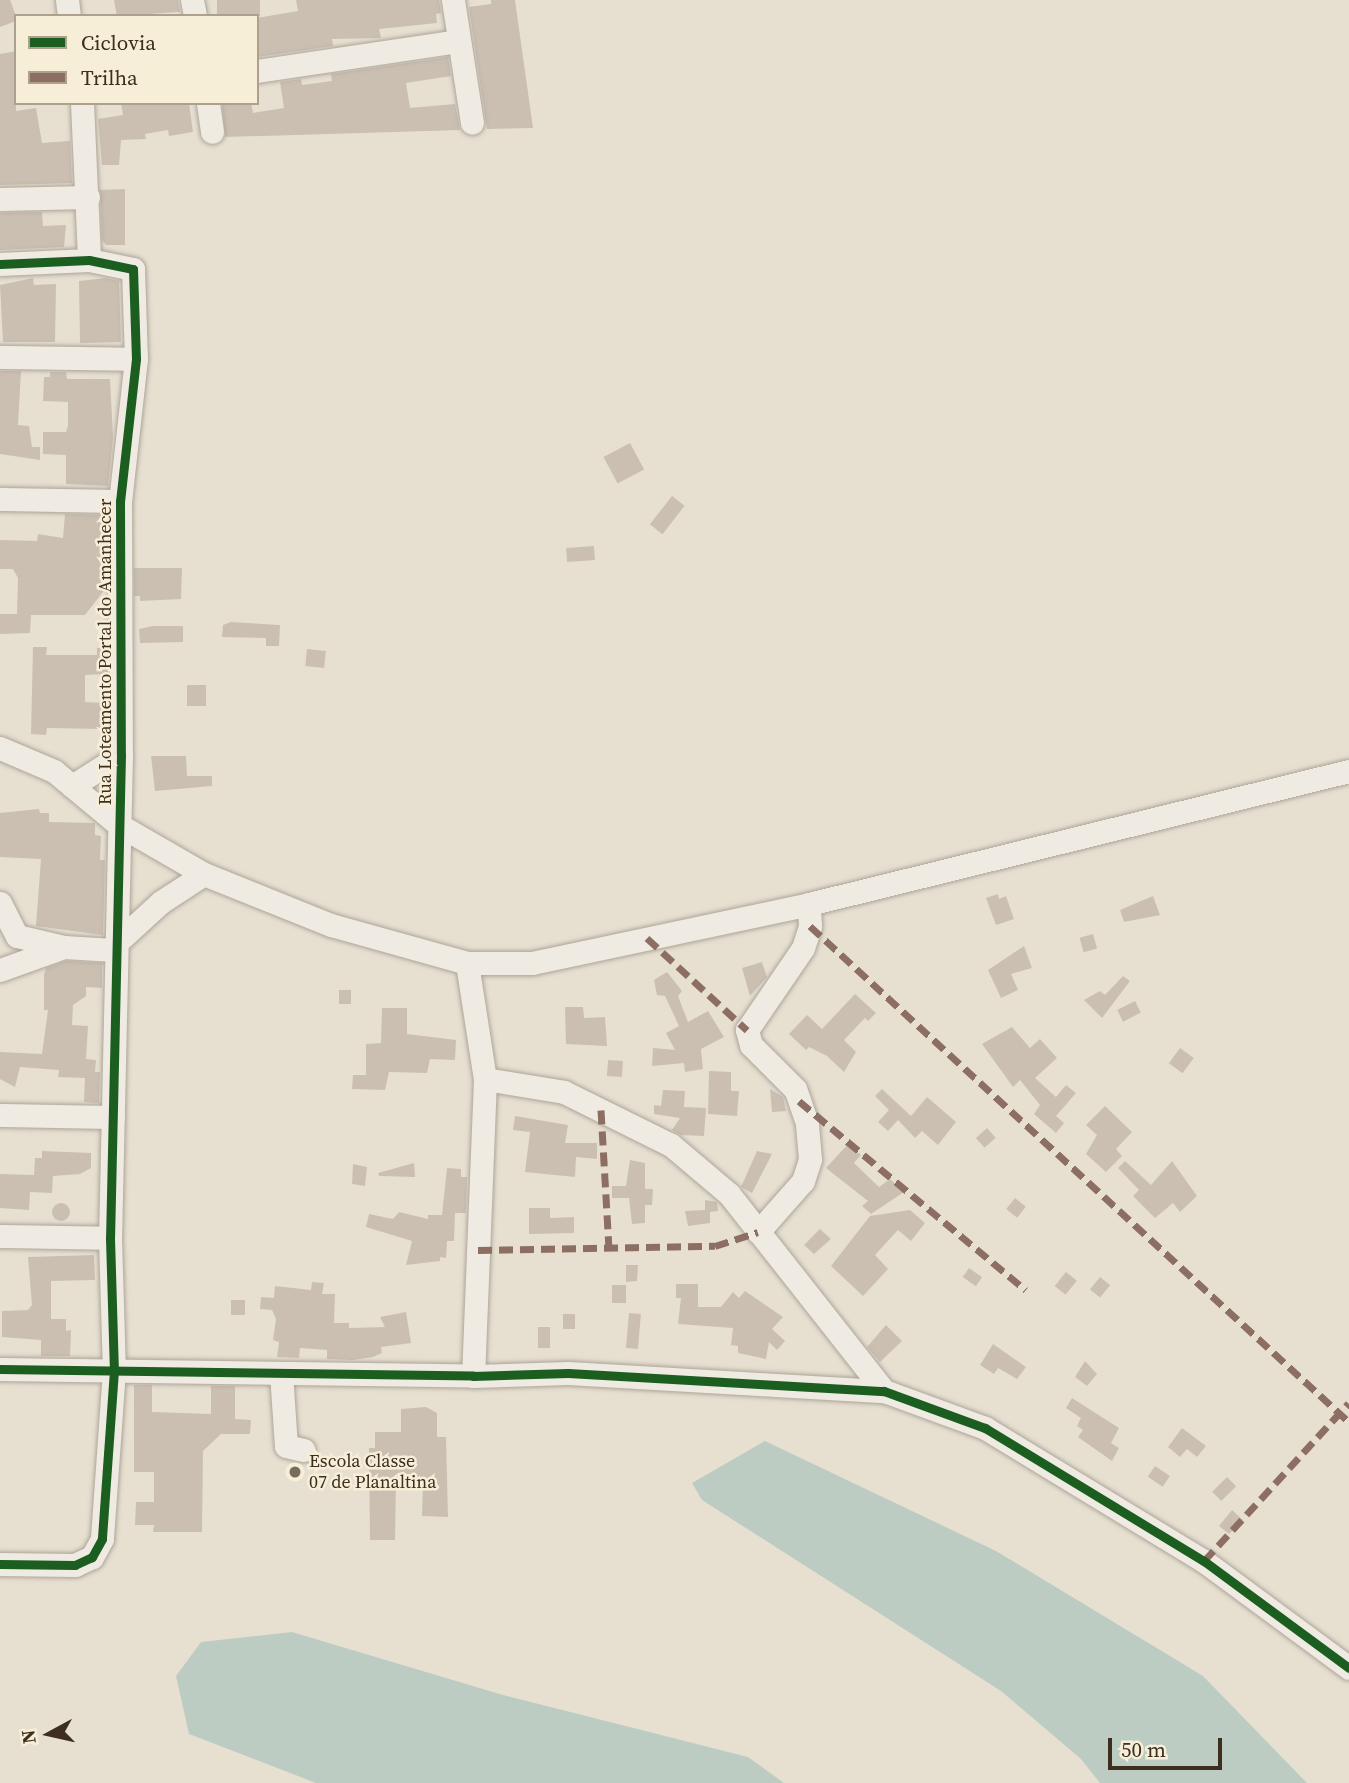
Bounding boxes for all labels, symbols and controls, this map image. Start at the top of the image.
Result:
legend [14,14,259,105]
text: Ciclovia [81,28,156,57]
text: Trilha [81,63,138,92]
street label: Rua Loteamento Portal do Amanhecer [94,499,116,805]
place label: Escola Classe 07 de Planaltina [309,1451,436,1494]
marker: Escola Classe 07 de Planaltina [287,1464,303,1480]
north arrow [14,1699,84,1769]
scale bar [1111,1724,1225,1768]
text: N [14,1728,42,1746]
text: 50 m [1121,1735,1166,1764]

